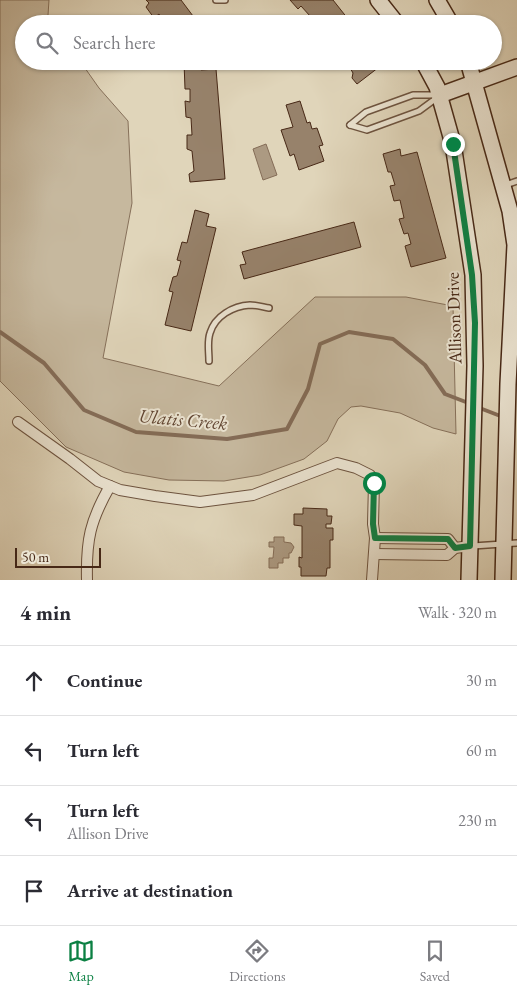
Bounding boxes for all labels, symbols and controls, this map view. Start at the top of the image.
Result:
search box [15,15,502,70]
icon: search [33,29,61,57]
text: Search here [73,30,155,55]
route end [442,133,465,156]
street label: Allison Drive [440,272,467,365]
water label: Ulatis Creek [138,403,229,436]
route start [363,472,386,495]
scale bar [15,545,101,568]
text: 50 m [22,548,49,566]
text: 4 min [20,599,71,626]
text: Walk · 320 m [418,602,497,623]
icon: ahead [20,667,48,695]
text: Continue [67,668,142,693]
text: 30 m [466,670,497,691]
icon: left [20,737,48,765]
text: Turn left [67,738,139,763]
text: 60 m [466,740,497,761]
text: Turn left [67,798,139,823]
icon: left [20,807,48,835]
text: 230 m [458,810,497,831]
text: Allison Drive [67,823,149,844]
icon: arrive [20,877,48,905]
text: Arrive at destination [67,878,233,903]
tab: Map [67,937,95,985]
tab: Directions [229,937,286,985]
tab: Saved [420,937,450,985]

